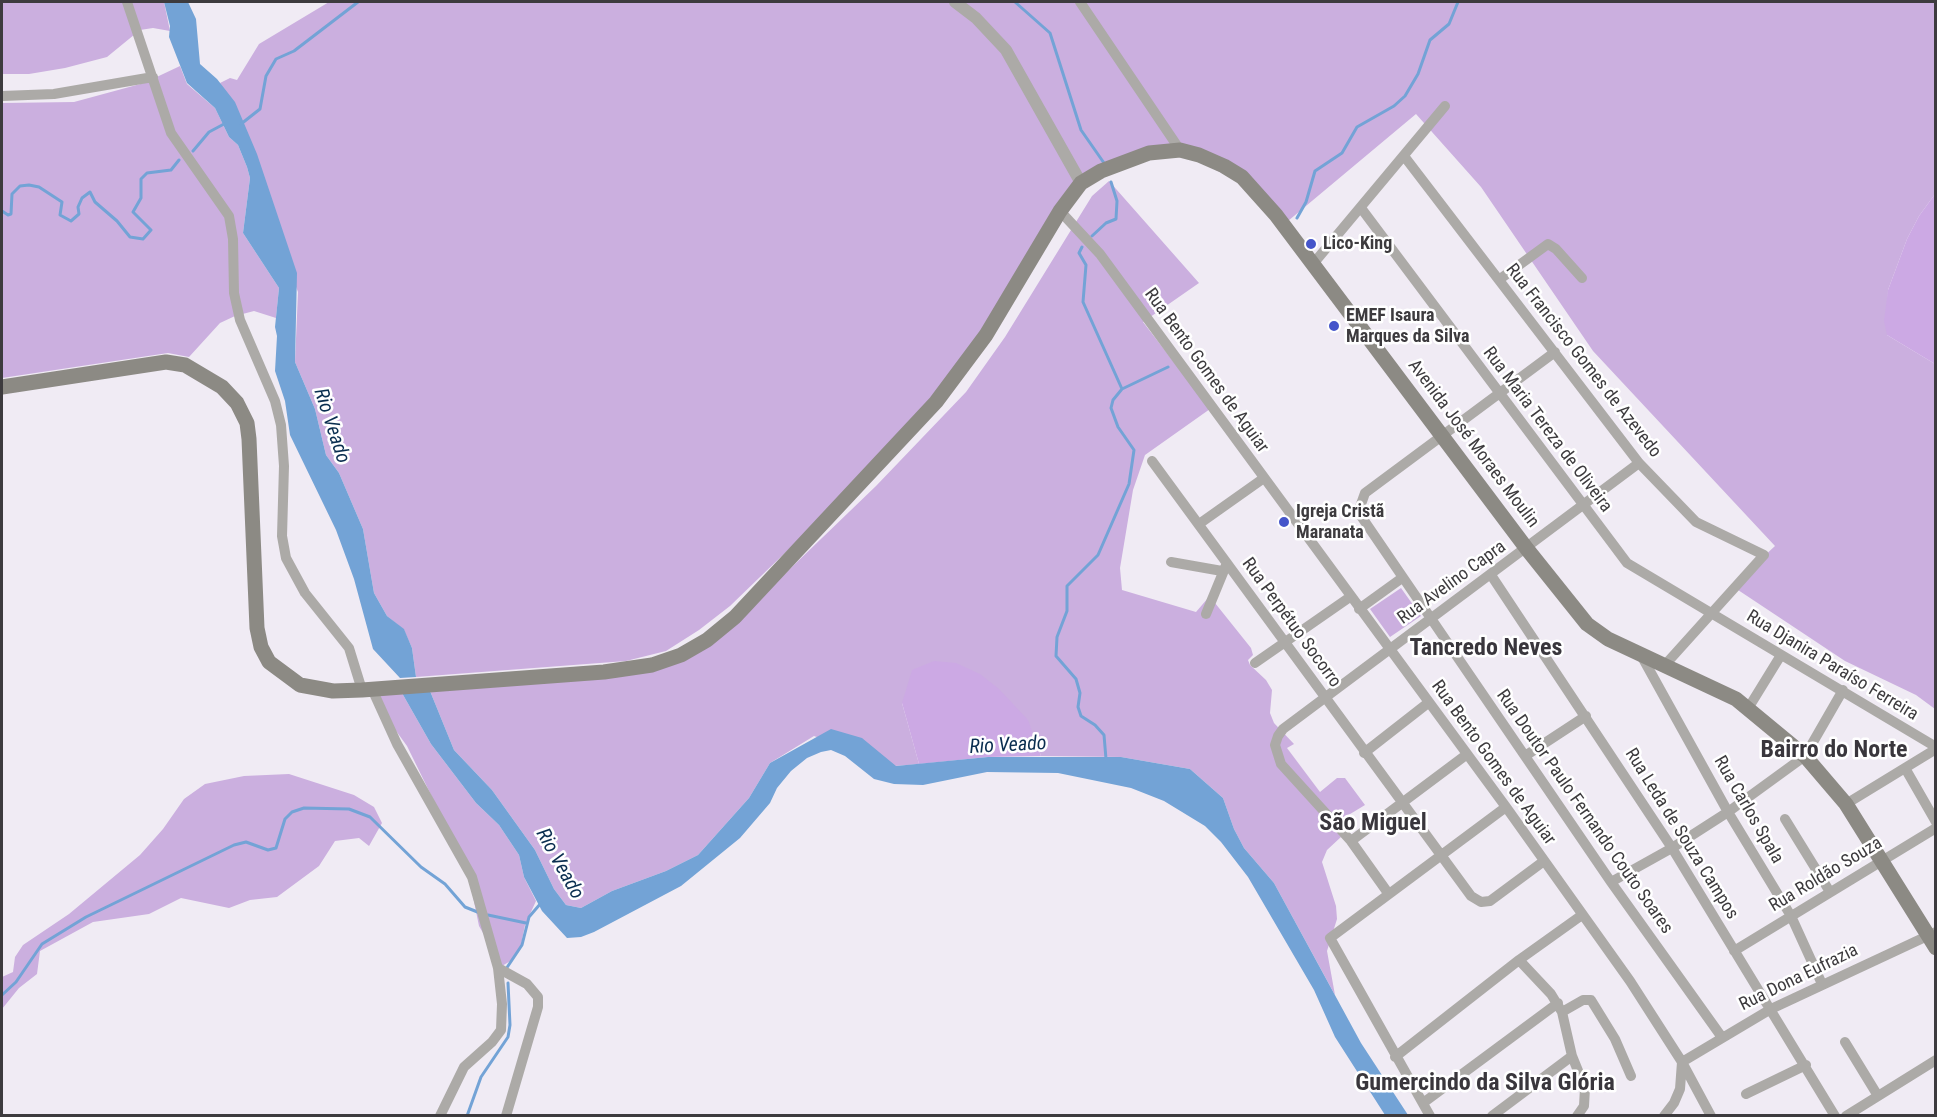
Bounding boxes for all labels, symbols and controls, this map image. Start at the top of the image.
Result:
place label: Lico-King [1323,233,1392,255]
marker: Lico-King [1304,237,1318,251]
street label: Rua Francisco Gomes de Azevedo [1501,260,1665,462]
street label: Rua Bento Gomes de Aguiar [1139,285,1273,457]
place label: EMEF Isaura Marques da Silva [1346,305,1469,348]
marker: EMEF Isaura Marques da Silva [1327,319,1341,333]
street label: Rua Maria Tereza de Oliveira [1478,343,1616,517]
street label: Avenida José Moraes Moulin [1403,356,1543,532]
water label: Rio Veado [308,386,354,466]
place label: Igreja Cristã Maranata [1296,501,1384,544]
marker: Igreja Cristã Maranata [1277,515,1291,529]
street label: Rua Avelino Capra [1394,536,1510,630]
street label: Rua Perpétuo Socorro [1237,554,1345,692]
street label: Rua Djanira Paraíso Ferreira [1742,606,1922,726]
district label: Tancredo Neves [1410,635,1562,663]
street label: Rua Bento Gomes de Aguiar [1426,677,1560,849]
street label: Rua Doutor Paulo Fernando Couto Soares [1491,686,1677,938]
water label: Rio Veado [969,732,1047,760]
district label: Bairro do Norte [1760,737,1908,765]
street label: Rua Leda de Souza Campos [1620,745,1742,923]
street label: Rua Carlos Spala [1709,752,1787,868]
district label: São Miguel [1319,810,1427,838]
water label: Rio Veado [530,824,588,904]
street label: Rua Roldão Souza [1766,833,1886,917]
street label: Rua Dona Eufrazia [1736,940,1862,1016]
district label: Gumercindo da Silva Glória [1355,1070,1615,1098]

